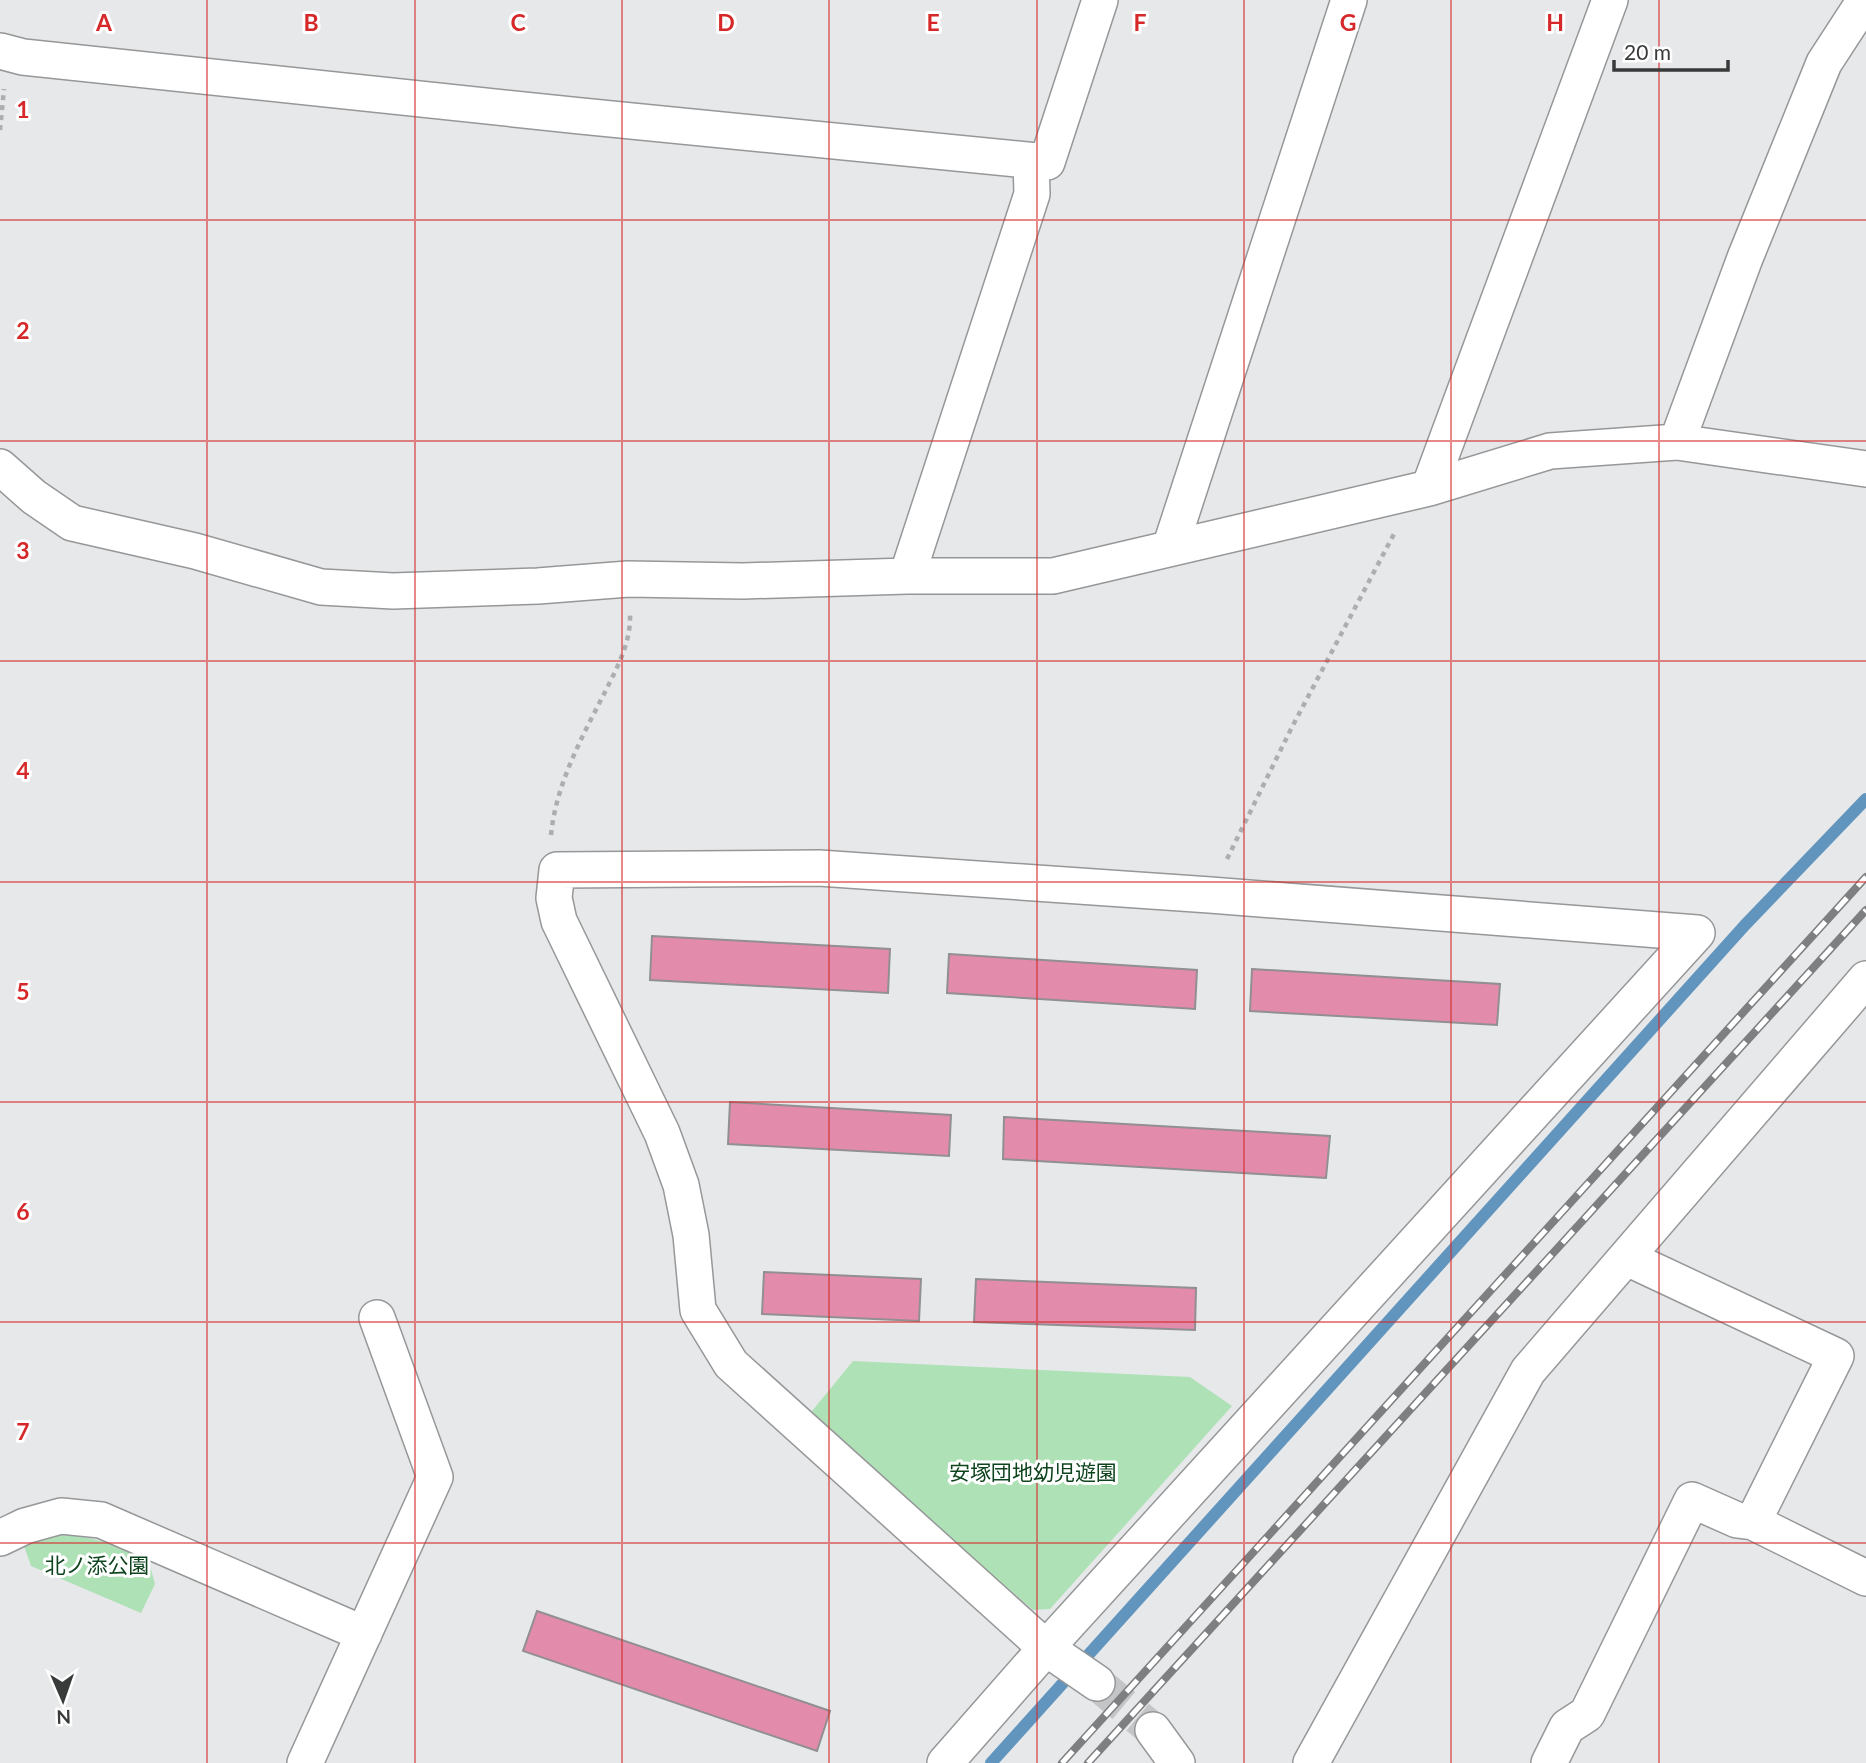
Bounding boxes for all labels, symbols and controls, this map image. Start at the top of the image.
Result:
text: A [95,8,113,36]
text: B [303,8,319,36]
text: C [510,8,526,36]
text: D [717,8,735,36]
text: E [926,8,940,36]
text: F [1133,8,1147,36]
text: G [1340,8,1356,36]
text: H [1546,8,1564,36]
scale bar [1614,28,1728,72]
text: 20 m [1624,39,1671,64]
text: 1 [16,95,30,123]
text: 2 [16,316,30,344]
text: 3 [16,536,30,564]
text: 4 [16,756,30,784]
text: 5 [16,977,30,1005]
text: 6 [16,1197,30,1225]
text: 7 [16,1417,30,1445]
park label: 安塚団地幼児遊園 [949,1459,1117,1484]
park label: 北ノ添公園 [45,1552,150,1577]
north arrow [28,1665,98,1735]
text: N [56,1706,71,1729]

